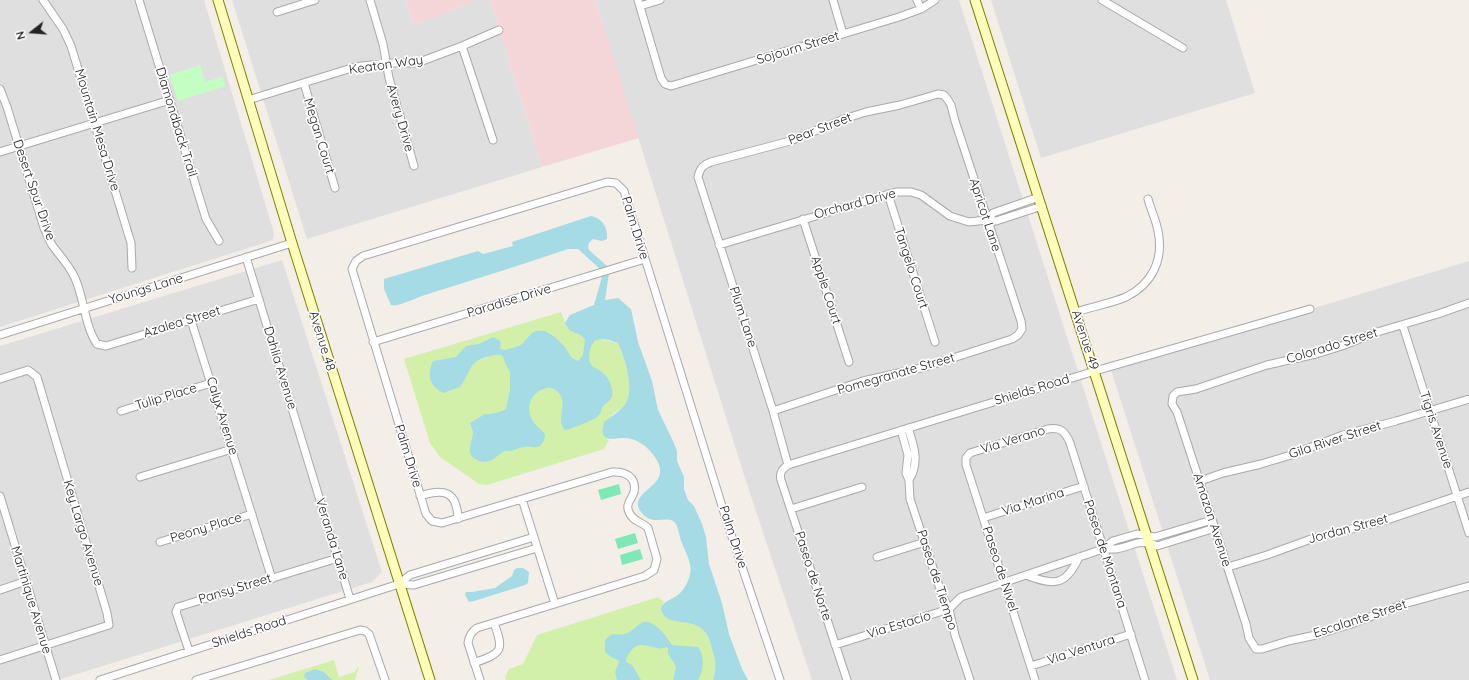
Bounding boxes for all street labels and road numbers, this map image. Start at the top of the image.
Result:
street label: Sojourn Street [755,28,841,68]
street label: Keaton Way [348,52,424,78]
street label: Diamondback Trail [152,65,200,179]
street label: Mountain Mesa Drive [71,67,123,193]
street label: Avery Drive [383,82,417,154]
street label: Megan Court [300,96,338,176]
street label: Pear Street [786,110,854,148]
street label: Desert Spur Drive [9,138,59,242]
street label: Apricot Lane [966,176,1004,254]
street label: Orchard Drive [812,186,898,222]
street label: Palm Drive [618,195,652,261]
street label: Tangelo Court [891,225,931,311]
street label: Apple Court [808,254,844,326]
street label: Youngs Lane [107,270,185,308]
street label: Paradise Drive [465,281,553,321]
street label: Plum Lane [726,285,760,349]
street label: Azalea Street [142,303,222,341]
street label: Avenue 49 [1068,308,1102,372]
street label: Avenue 48 [305,309,339,373]
street label: Dahlia Avenue [260,324,300,412]
street label: Colorado Street [1284,325,1380,367]
street label: Pomegranate Street [835,350,957,398]
street label: Shields Road [993,371,1071,409]
street label: Calyx Avenue [203,375,241,457]
street label: Tulip Place [133,380,199,414]
street label: Tigris Avenue [1416,389,1456,471]
street label: Gila River Street [1287,418,1383,462]
street label: Palm Drive [391,423,425,489]
street label: Via Verano [979,423,1047,457]
street label: Amazon Avenue [1189,471,1235,569]
street label: Key Largo Avenue [59,478,107,588]
street label: Via Marina [1000,485,1066,519]
street label: Veranda Lane [312,496,352,582]
street label: Paseo de Montana [1080,498,1130,610]
street label: Palm Drive [716,504,750,570]
street label: Peony Place [168,510,244,546]
street label: Jordan Street [1306,511,1390,547]
street label: Paseo de Nivel [979,524,1021,614]
street label: Paseo de Tiempo [913,528,961,632]
street label: Paseo de Norte [791,529,835,623]
street label: Martinique Avenue [7,544,55,656]
street label: Pansy Street [197,570,273,608]
street label: Escalante Street [1311,597,1409,641]
street label: Via Estacio [865,608,933,642]
street label: Shields Road [210,613,288,651]
street label: Via Ventura [1045,632,1117,668]

